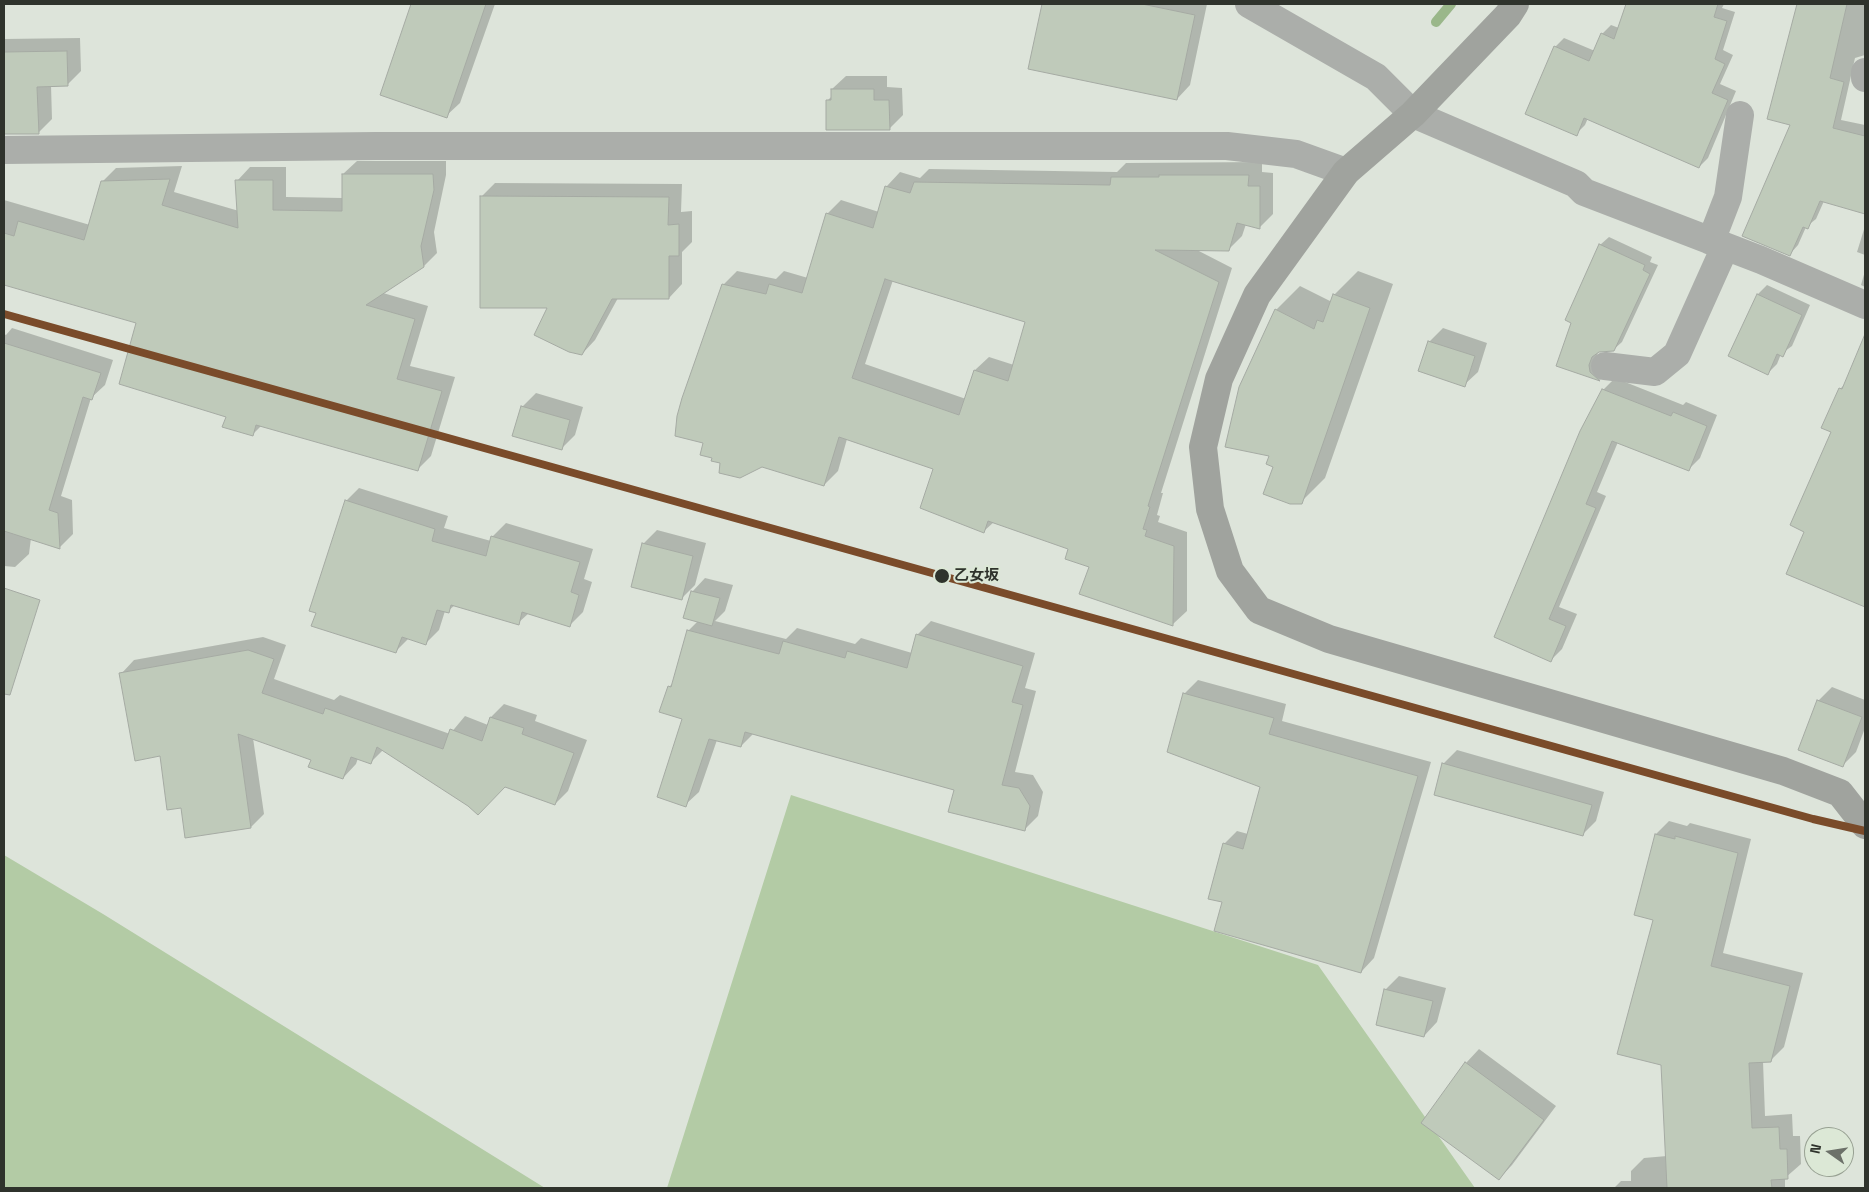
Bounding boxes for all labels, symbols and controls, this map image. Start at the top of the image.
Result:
marker: 乙女坂 [933,567,951,585]
place label: 乙女坂 [954,567,999,585]
north arrow [1804,1127,1854,1177]
text: N [1806,1142,1825,1155]

